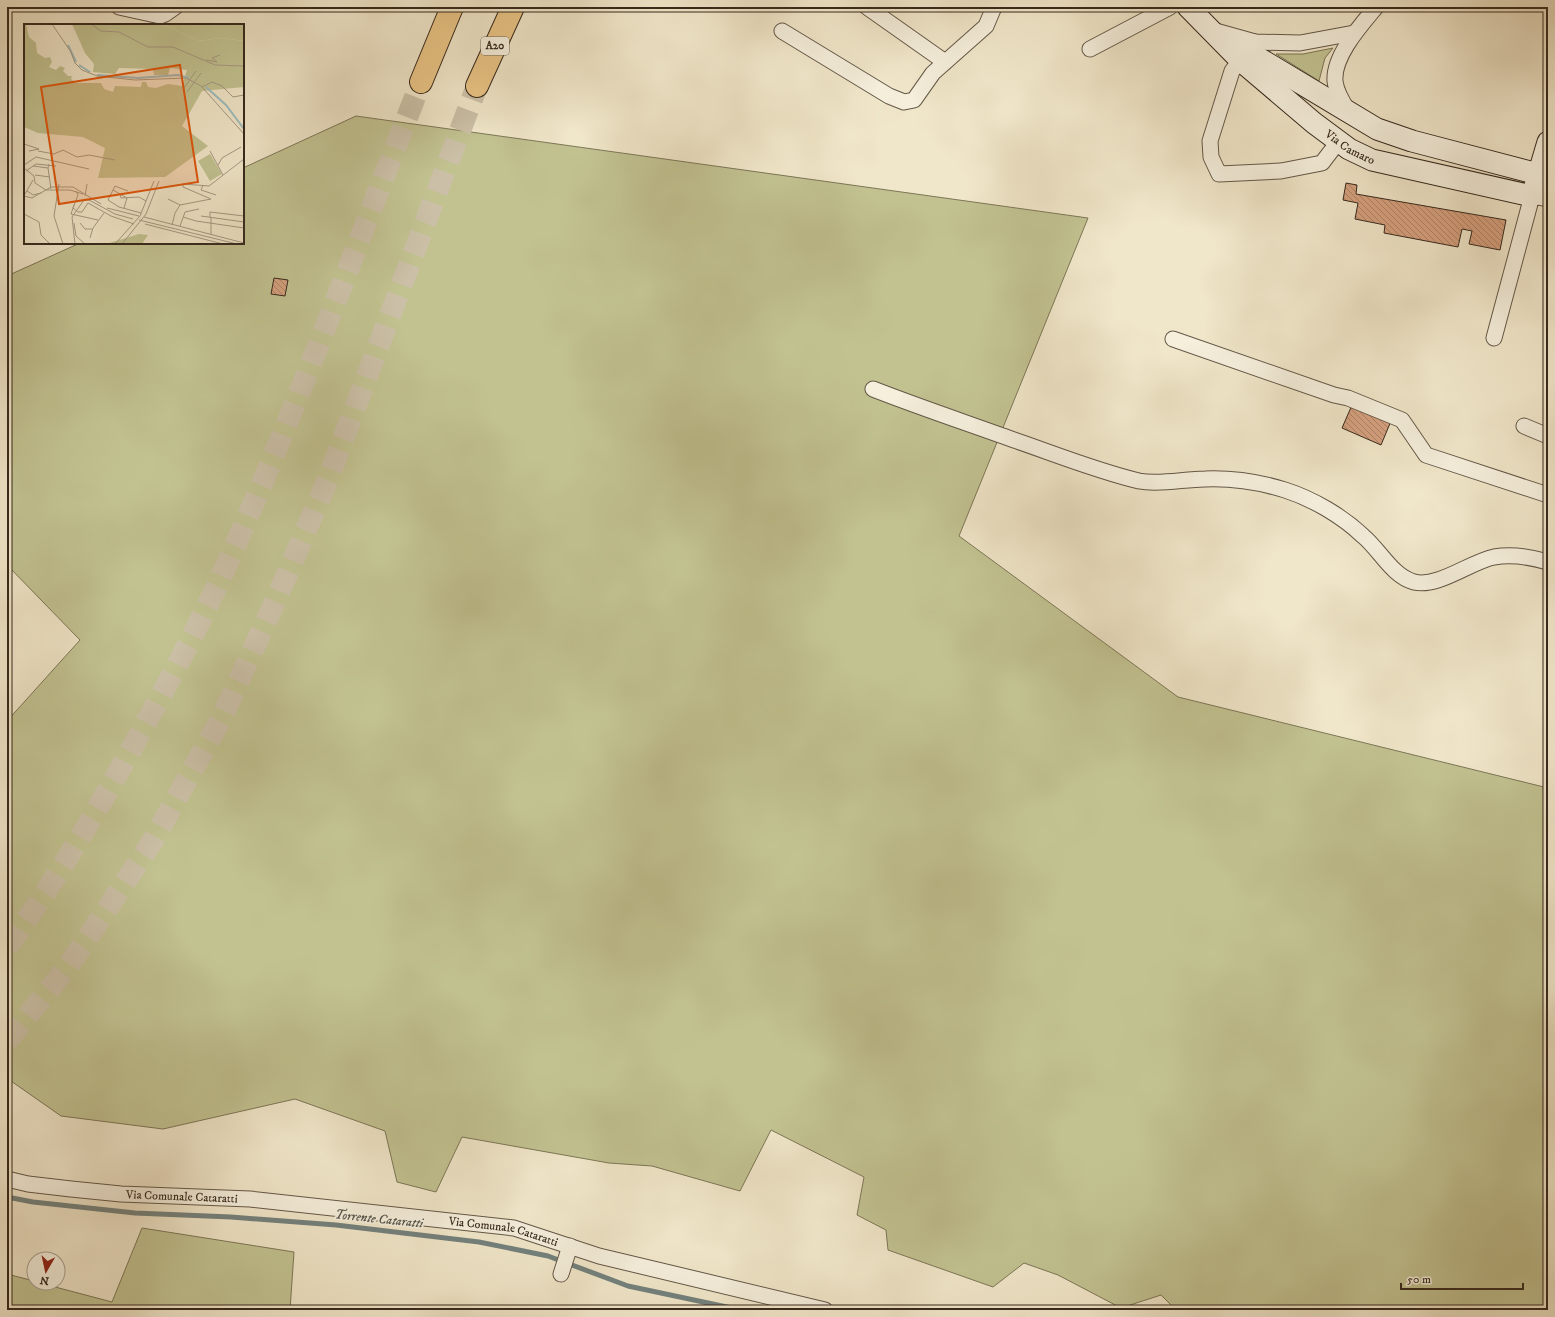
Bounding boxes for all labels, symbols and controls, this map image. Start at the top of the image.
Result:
inset map [24,24,244,244]
road number: A20 [481,37,509,55]
street label: Via Camaro [1321,126,1378,168]
street label: Via Comunale Cataratti [125,1187,238,1206]
water label: Torrente Cataratti [334,1206,426,1232]
street label: Via Comunale Cataratti [447,1213,560,1250]
north arrow [26,1251,66,1291]
scale bar [1401,1265,1523,1291]
text: N [39,1272,50,1288]
text: 50 m [1407,1272,1431,1287]

